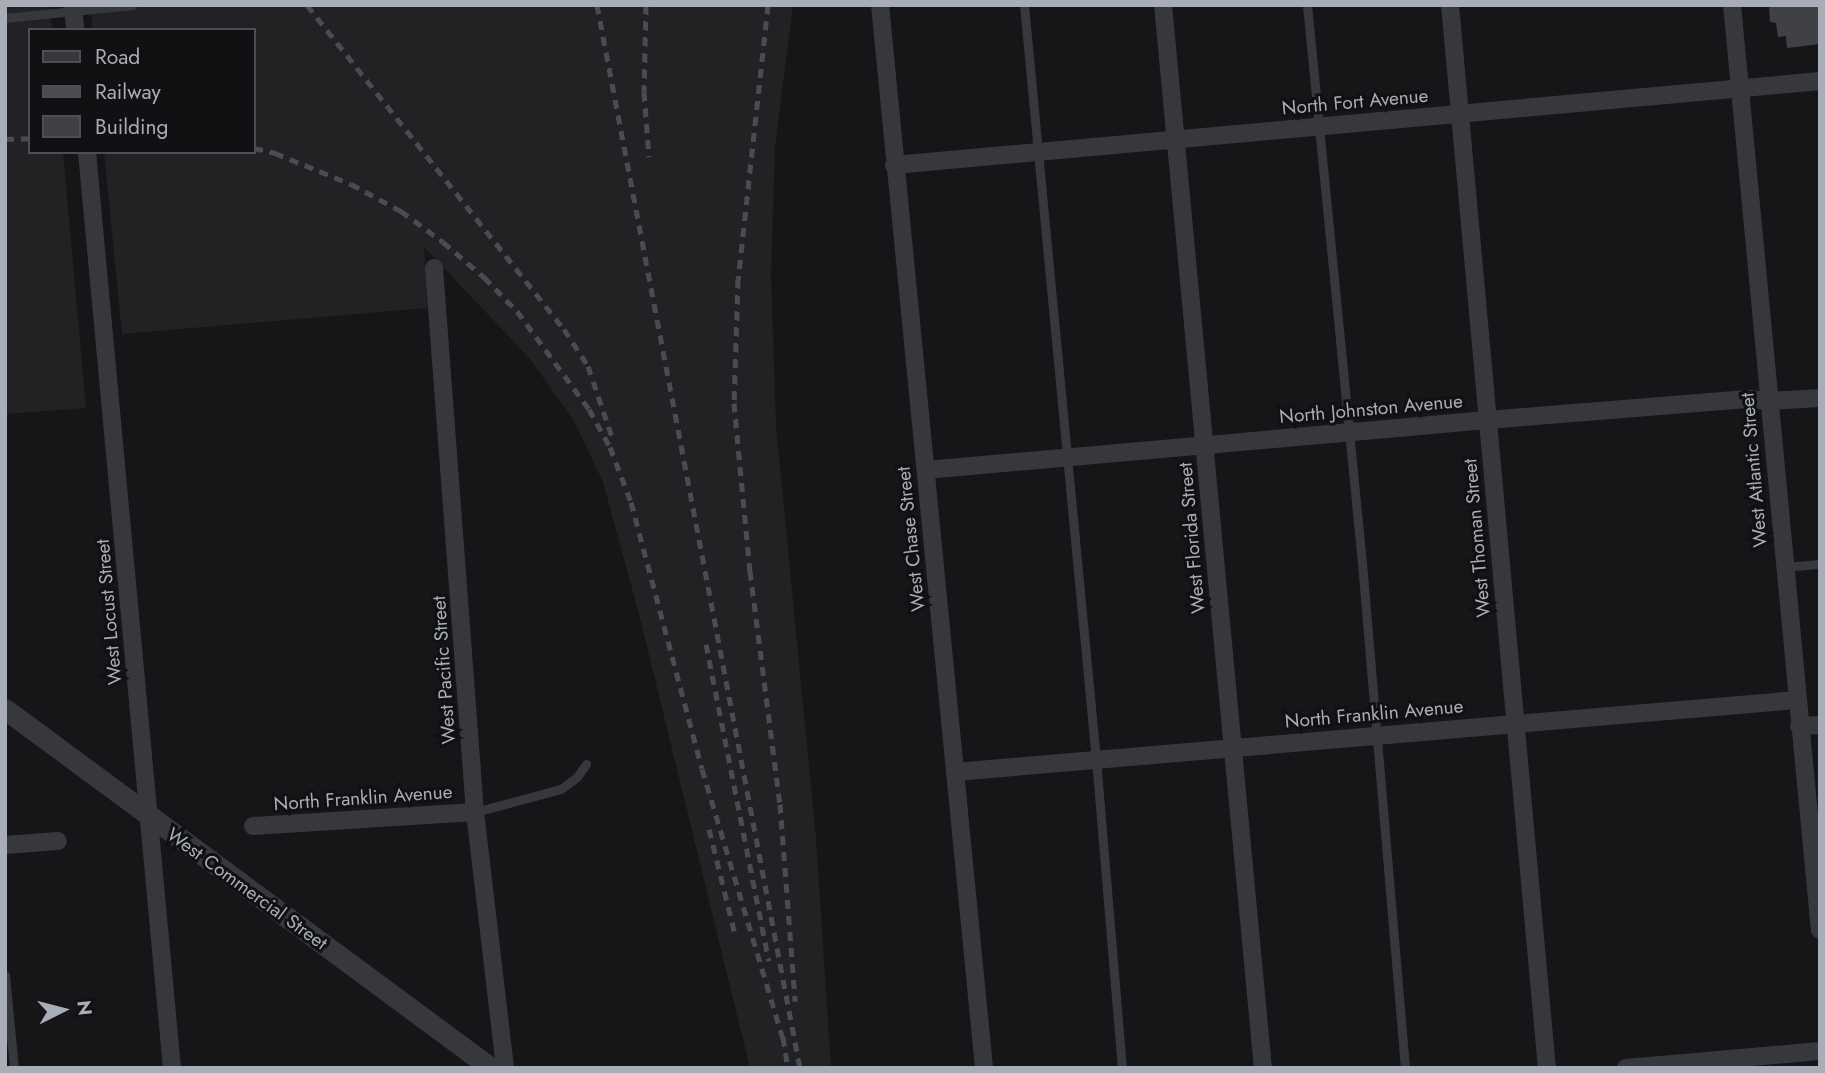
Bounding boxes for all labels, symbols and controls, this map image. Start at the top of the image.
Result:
legend [28,28,256,154]
text: Road [95,42,140,72]
text: Railway [95,77,161,107]
street label: North Fort Avenue [1281,84,1429,120]
text: Building [95,112,168,142]
street label: North Johnston Avenue [1278,390,1464,428]
street label: West Atlantic Street [1736,392,1772,548]
street label: West Thoman Street [1459,458,1495,618]
street label: West Florida Street [1174,461,1210,615]
street label: West Chase Street [892,465,930,613]
street label: West Locust Street [91,538,127,686]
street label: West Pacific Street [427,595,461,745]
street label: North Franklin Avenue [1284,695,1464,733]
street label: North Franklin Avenue [273,780,453,816]
street label: West Commercial Street [162,823,332,955]
north arrow [28,975,98,1045]
text: N [70,999,99,1017]

